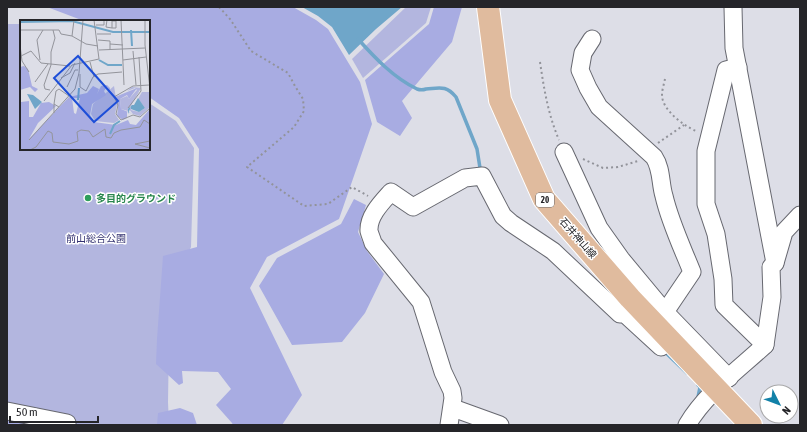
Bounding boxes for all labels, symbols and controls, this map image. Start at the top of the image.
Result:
inset map [20,20,150,150]
marker: 多目的グラウンド [83,193,93,203]
place label: 多目的グラウンド [96,193,176,204]
road number: 20 [536,193,554,207]
street label: 石井神山線 [557,216,599,260]
park label: 前山総合公園 [66,233,126,244]
north arrow [759,384,799,424]
scale bar [10,398,98,424]
text: N [780,404,793,417]
text: 50 m [16,405,38,419]

